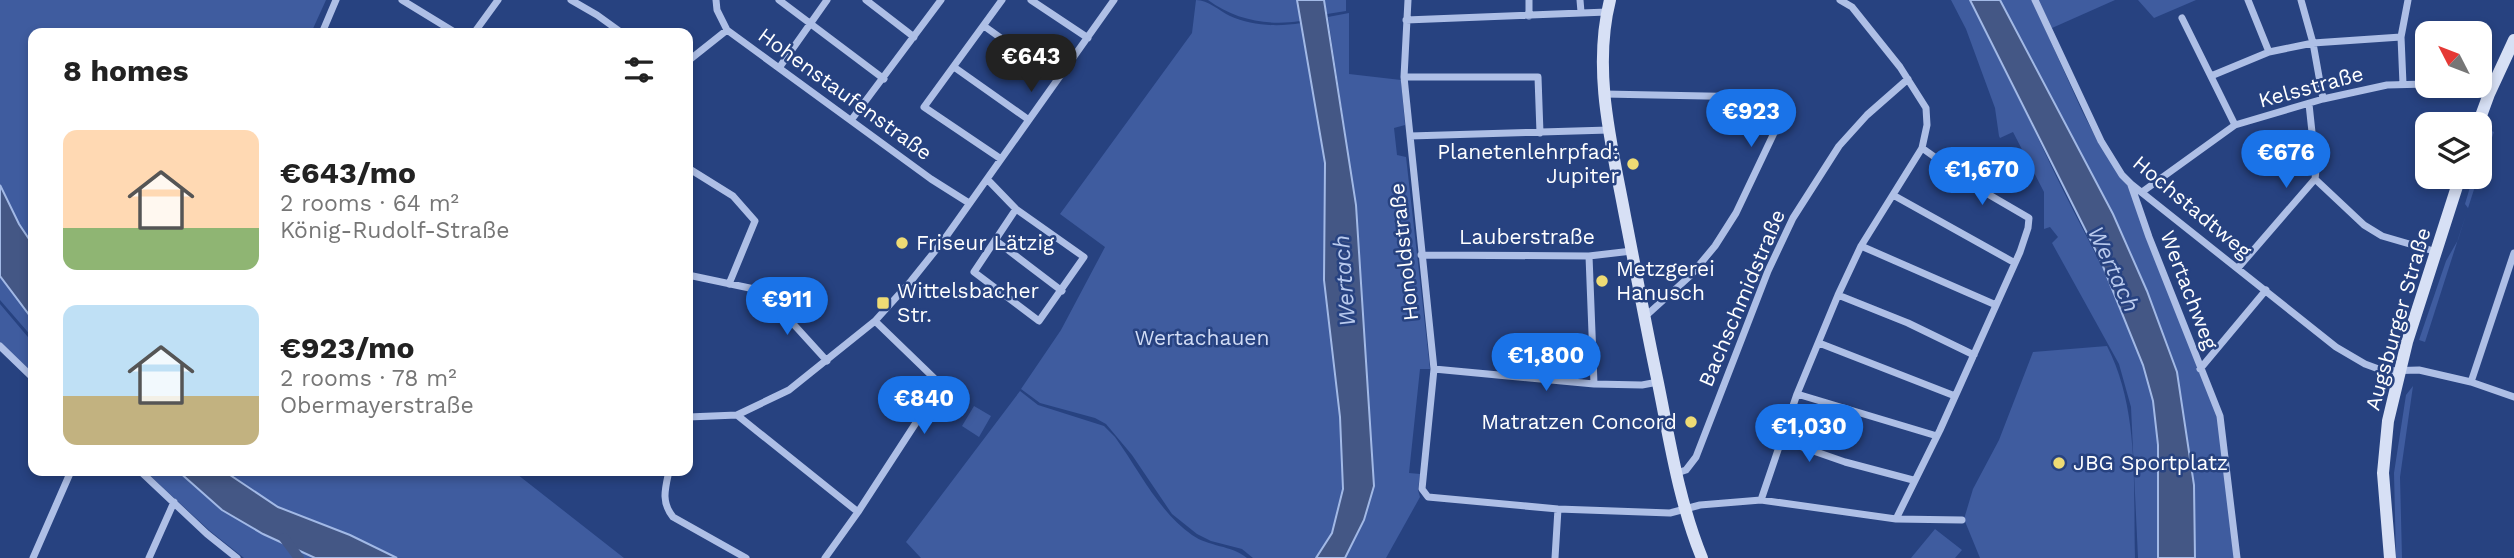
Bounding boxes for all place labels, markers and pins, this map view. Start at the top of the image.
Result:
pin: €643 [990,34,1072,94]
pin: €923 [1710,90,1792,149]
pin: €676 [2245,130,2327,190]
place label: Planetenlehrpfad: Jupiter [1437,139,1619,188]
pin: €1,670 [1925,148,2039,207]
marker: Planetenlehrpfad: Jupiter [1625,156,1641,172]
place label: Friseur Lätzig [916,230,1055,255]
marker: Friseur Lätzig [894,235,910,251]
place label: Metzgerei Hanusch [1616,256,1715,305]
marker: Metzgerei Hanusch [1594,273,1610,289]
pin: €911 [746,278,828,337]
place label: Wittelsbacher Str. [897,278,1040,327]
marker: Wittelsbacher Str. [875,295,891,311]
pin: €1,800 [1489,334,1603,393]
pin: €840 [883,376,965,436]
pin: €1,030 [1752,405,1866,464]
place label: Matratzen Concord [1481,409,1677,434]
marker: Matratzen Concord [1683,414,1699,430]
place label: JBG Sportplatz [2073,450,2228,475]
marker: JBG Sportplatz [2051,455,2067,471]

